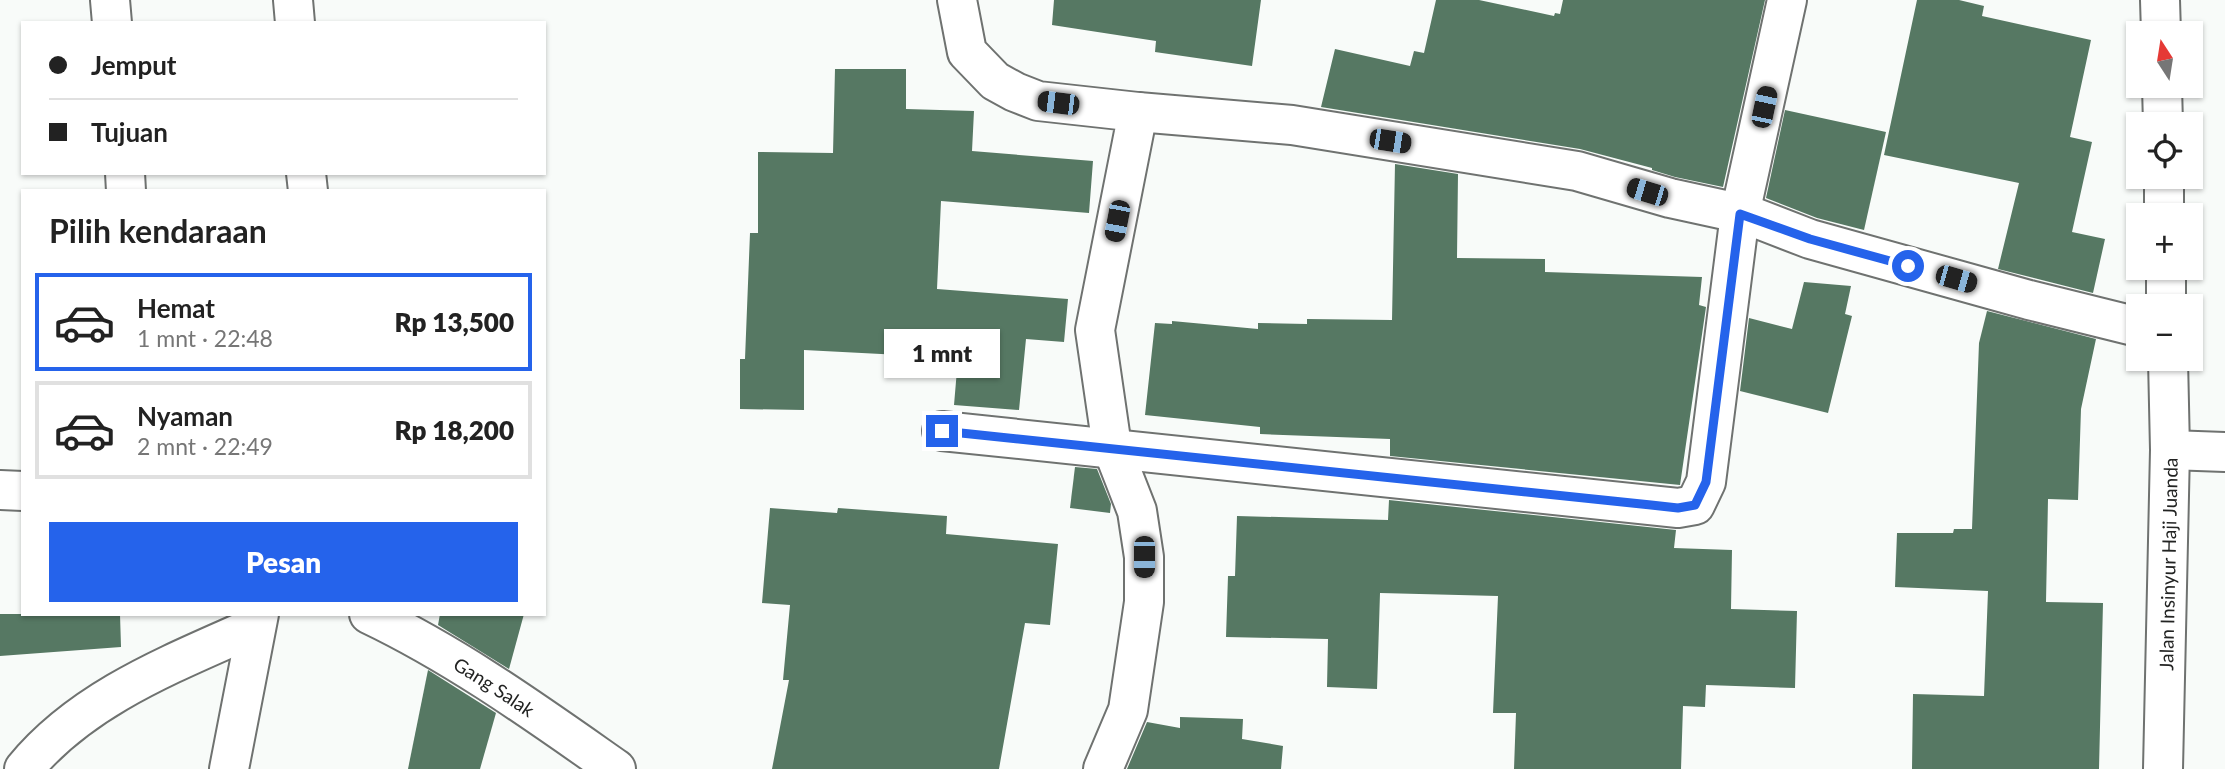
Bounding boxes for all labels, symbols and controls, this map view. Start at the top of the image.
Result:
north arrow [2126,21,2203,98]
map controls [2126,21,2203,371]
text: Jemput [91,49,177,81]
car [1750,84,1779,130]
car [1036,90,1081,116]
button: locate [2126,112,2203,189]
text: Tujuan [91,116,168,148]
car [1368,127,1413,155]
car [1624,176,1671,208]
car [1103,198,1132,244]
button: + [2126,203,2203,280]
text: Pilih kendaraan [49,211,267,250]
route start [1892,250,1924,282]
car [1933,263,1980,295]
icon: car [53,291,116,354]
text: Hemat [137,292,215,324]
button: − [2126,294,2203,371]
text: Rp 13,500 [394,306,514,338]
text: 1 mnt · 22:48 [137,324,273,352]
callout: 1 mnt [884,330,1000,378]
text: 1 mnt [912,339,972,367]
icon: car [53,399,116,462]
text: Nyaman [137,400,233,432]
text: Rp 18,200 [394,414,514,446]
route end [926,415,958,447]
text: 2 mnt · 22:49 [137,432,273,460]
street label: Jalan Insinyur Haji Juanda [2154,457,2181,671]
button: Pesan [49,522,518,602]
car [1134,536,1155,578]
street label: Gang Salak [450,652,540,721]

